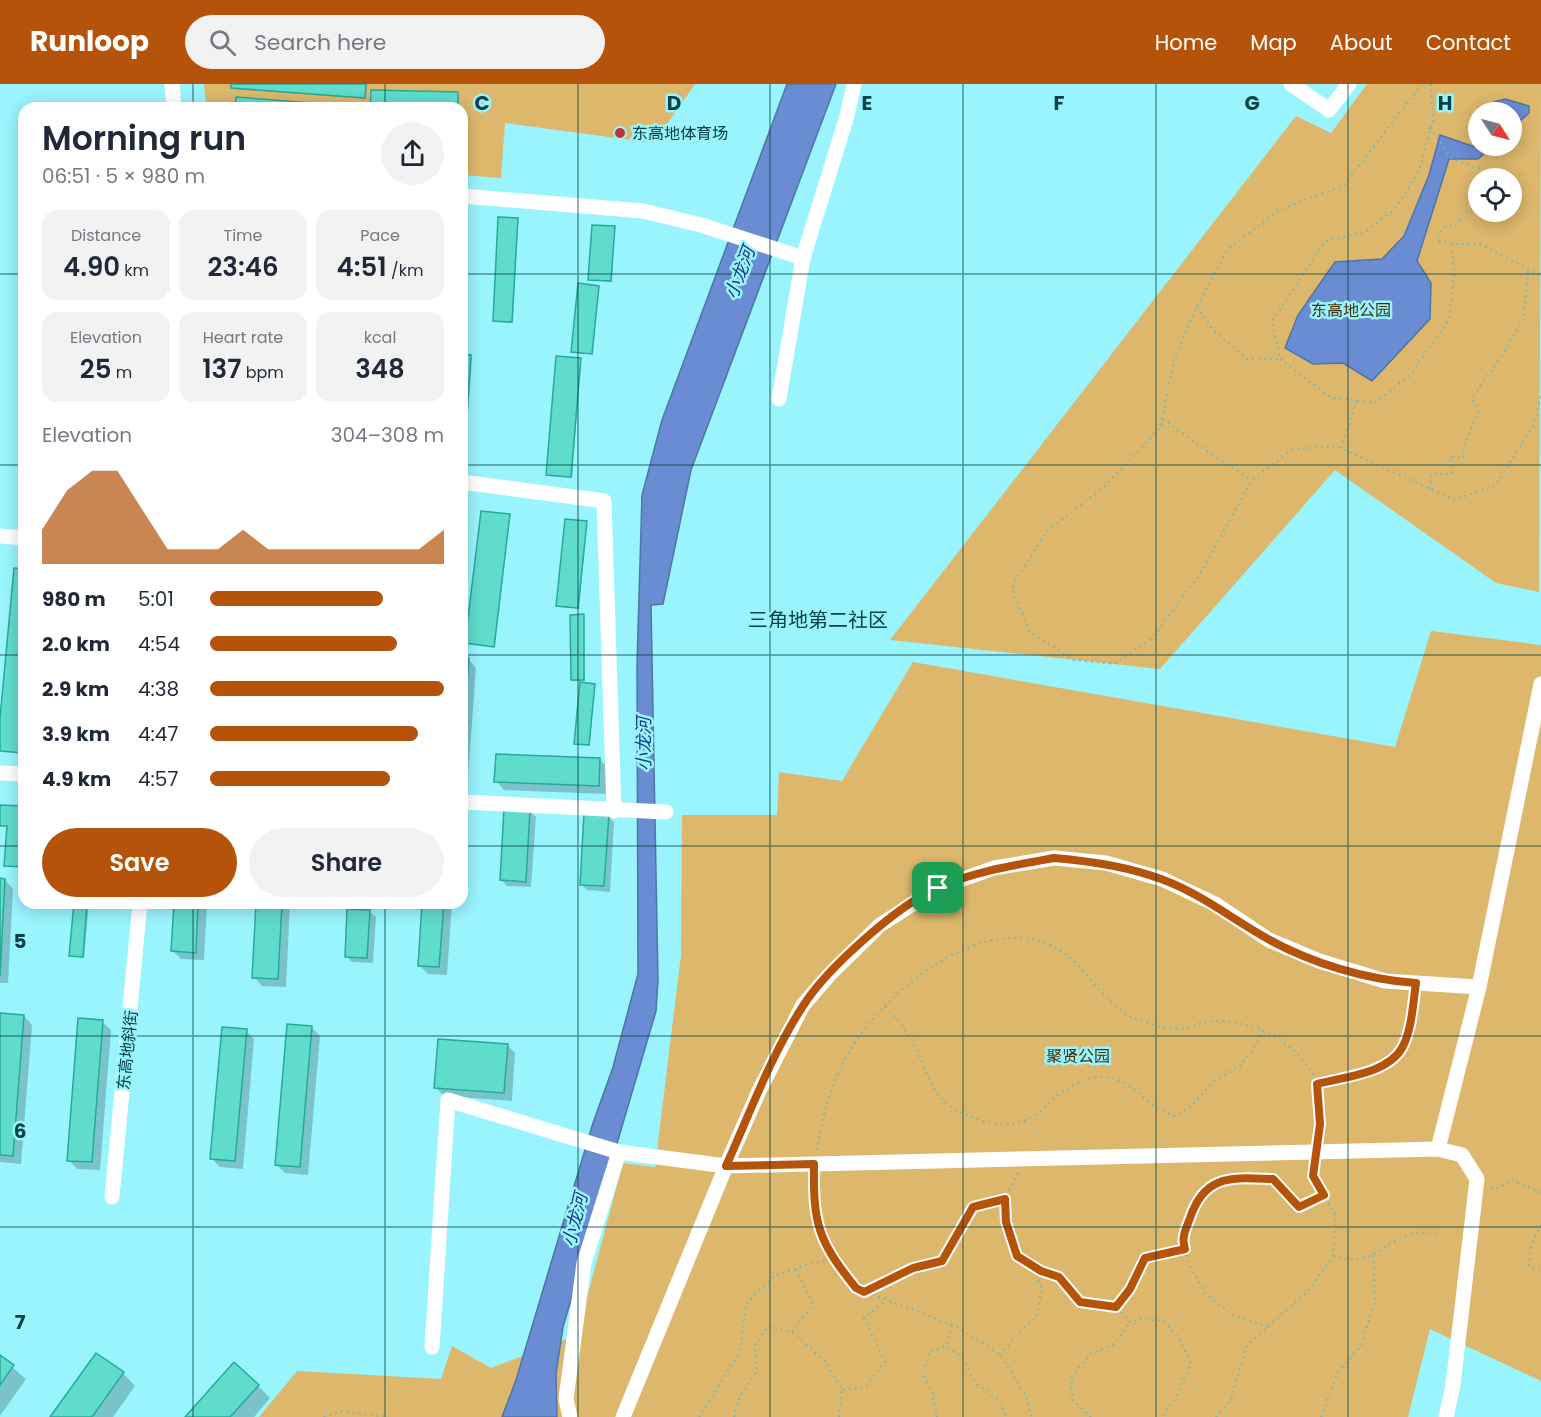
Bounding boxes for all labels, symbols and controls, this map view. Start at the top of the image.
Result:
search box [185,15,605,69]
text: Runloop [30,22,149,61]
icon: search [206,26,239,59]
text: Search here [254,27,386,58]
text: Home [1155,28,1217,57]
text: Map [1250,28,1297,57]
text: About [1330,28,1393,57]
text: Contact [1426,28,1511,57]
text: C [474,89,490,117]
text: D [667,89,681,117]
text: E [862,89,872,117]
text: F [1054,89,1065,117]
text: G [1244,89,1260,117]
text: H [1438,89,1452,117]
north arrow [1468,102,1522,156]
map controls [1468,102,1522,222]
text: Morning run [42,115,246,162]
button: share [381,122,444,185]
place label: 东高地体育场 [632,122,728,145]
marker: 东高地体育场 [613,126,627,140]
text: 06:51 · 5 × 980 m [42,162,205,190]
button: locate [1468,168,1522,222]
text: Distance [71,224,141,247]
text: Time [224,224,263,247]
text: Pace [360,224,400,247]
water label: 小龙河 [718,240,762,303]
text: 4.90 [63,249,120,285]
text: 23:46 [207,249,279,285]
text: 4:51 [337,249,387,285]
text: km [120,259,149,282]
text: /km [387,259,423,282]
park label: 东高地公园 [1311,299,1391,322]
text: Elevation [70,326,142,349]
text: Heart rate [203,326,283,349]
text: kcal [364,326,396,349]
text: 25 [80,351,111,387]
text: 137 [202,351,241,387]
text: 348 [355,351,405,387]
text: m [111,361,132,384]
text: bpm [241,361,284,384]
text: Elevation [42,421,132,449]
text: 304–308 m [331,421,444,449]
text: 980 m [42,585,106,613]
text: 5:01 [138,585,174,613]
district label: 三角地第二社区 [748,606,888,634]
text: 2.0 km [42,630,110,658]
text: 4:54 [138,630,180,658]
text: 2.9 km [42,675,109,703]
text: 4:38 [138,675,179,703]
water label: 小龙河 [631,714,656,771]
text: 3.9 km [42,720,110,748]
text: 4:47 [138,720,178,748]
text: 4.9 km [42,765,111,793]
text: 4:57 [138,765,178,793]
button: Save [42,828,237,897]
button: Share [249,828,444,897]
pin [912,862,963,913]
icon: arrive [921,871,954,904]
text: 5 [14,927,27,955]
street label: 东高地斜街 [112,1009,143,1091]
park label: 聚贤公园 [1046,1045,1110,1068]
text: 6 [14,1117,26,1145]
water label: 小龙河 [556,1188,594,1249]
text: 7 [15,1308,26,1336]

